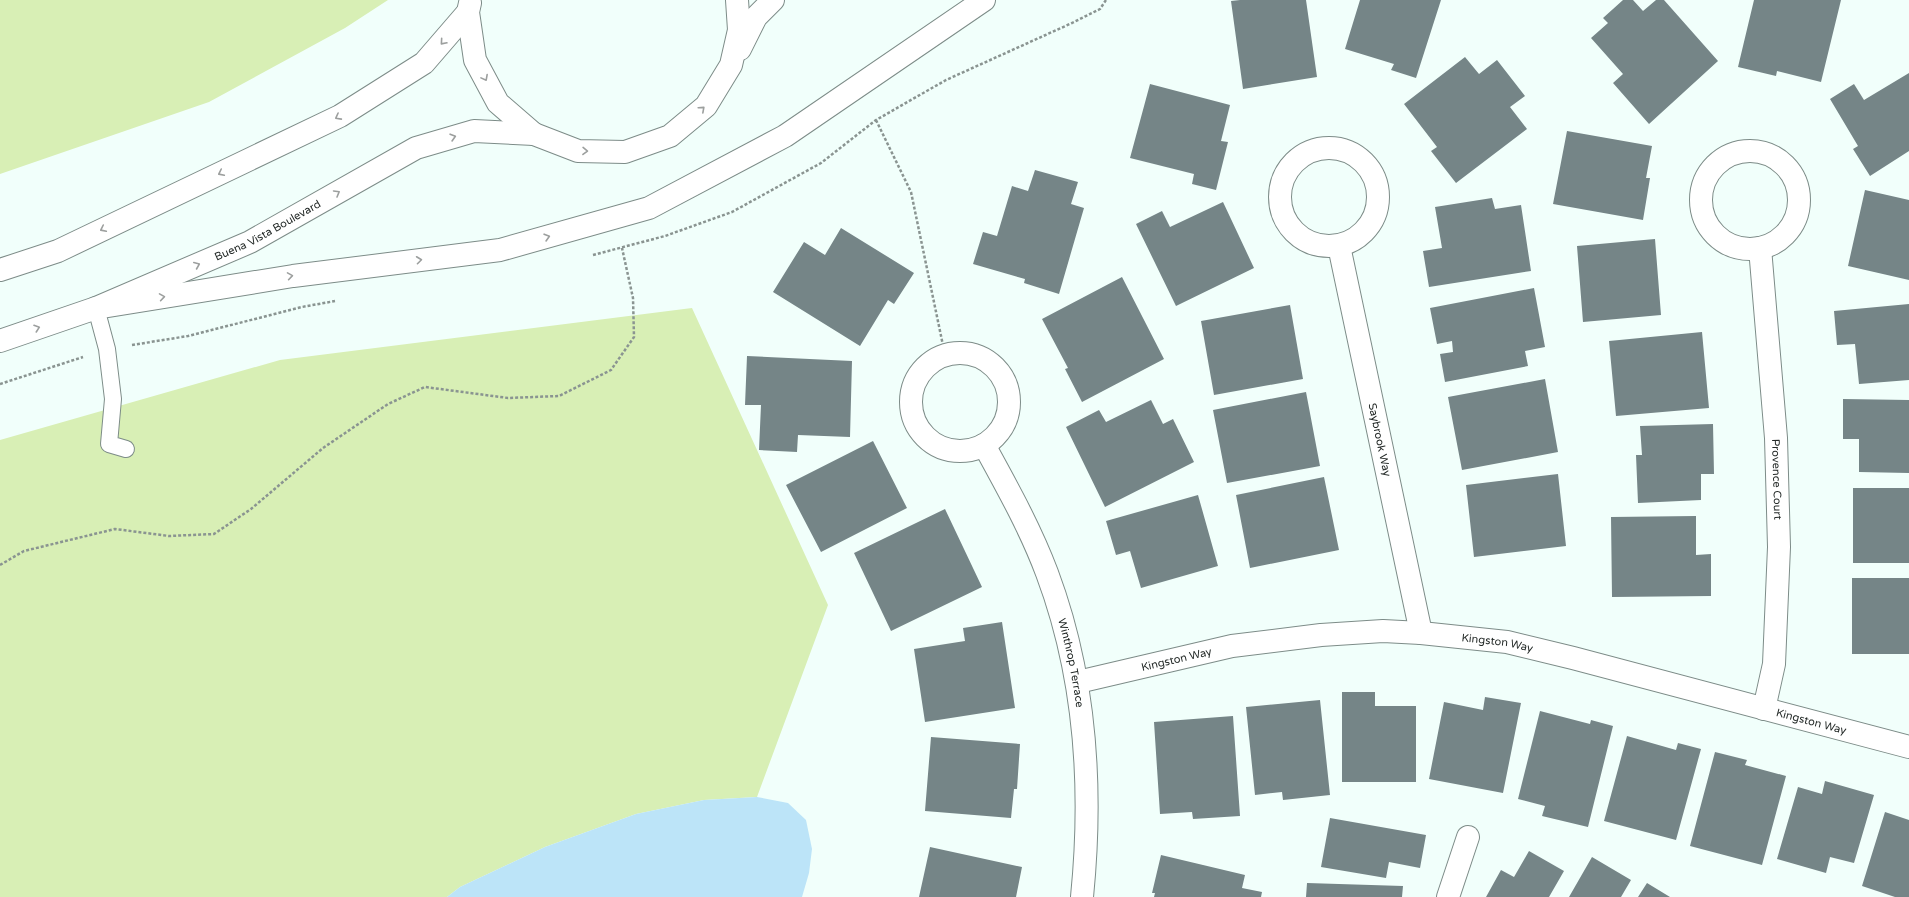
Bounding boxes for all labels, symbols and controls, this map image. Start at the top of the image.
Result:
one-way arrow [440,37,447,45]
one-way arrow [480,74,487,81]
one-way arrow [697,106,705,114]
one-way arrow [335,112,342,119]
one-way arrow [450,133,457,142]
one-way arrow [582,147,588,155]
one-way arrow [217,168,225,176]
one-way arrow [333,190,340,197]
street label: Buena Vista Boulevard [213,197,323,263]
one-way arrow [100,224,108,232]
one-way arrow [543,233,550,242]
one-way arrow [416,256,422,265]
one-way arrow [192,262,200,270]
one-way arrow [287,272,293,281]
one-way arrow [159,293,165,302]
one-way arrow [33,325,40,333]
street label: Saybrook Way [1365,402,1394,478]
street label: Provence Court [1769,439,1784,520]
street label: Winthrop Terrace [1055,617,1086,708]
street label: Kingston Way [1461,631,1534,655]
street label: Kingston Way [1140,645,1213,674]
street label: Kingston Way [1775,706,1848,737]

